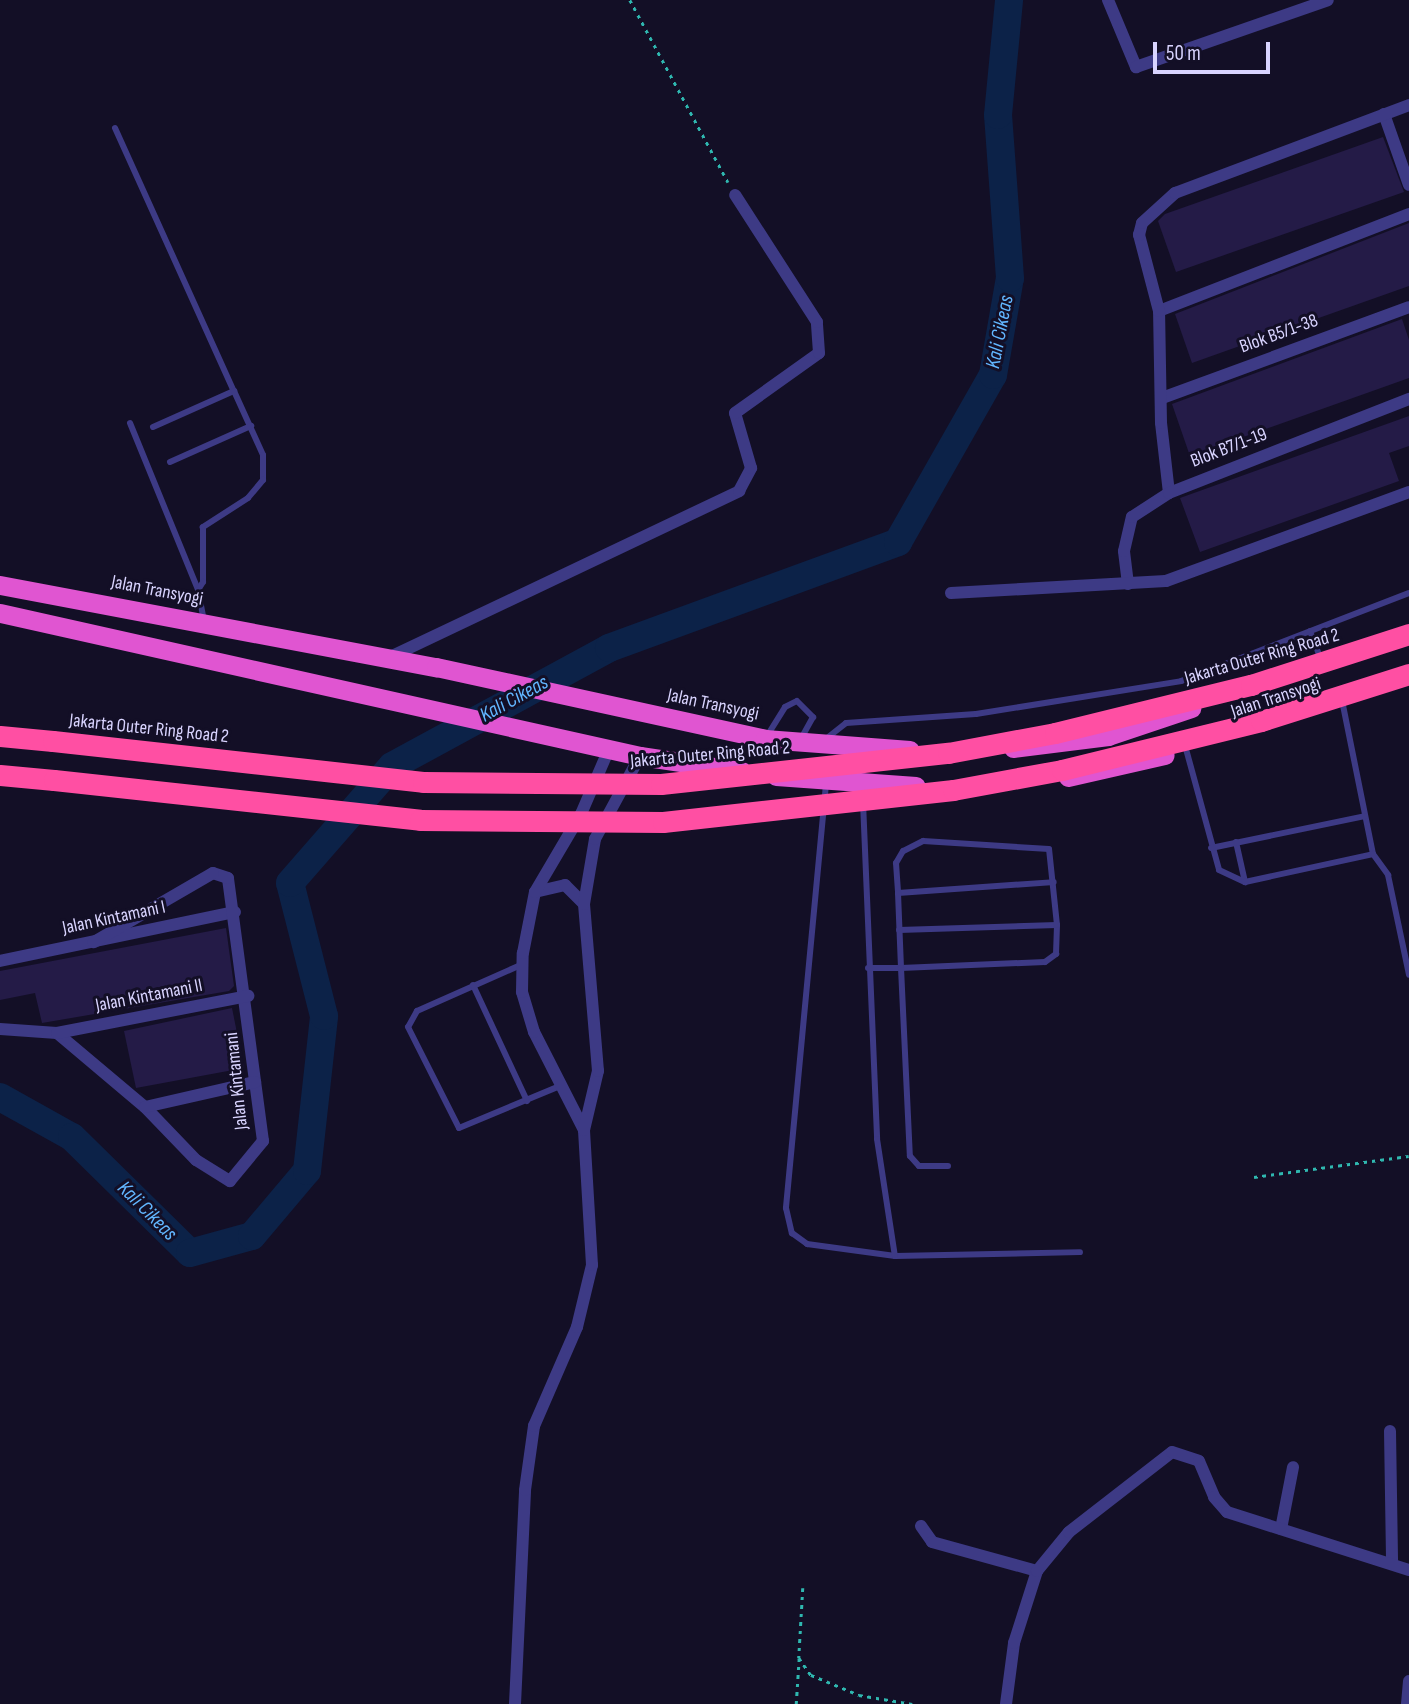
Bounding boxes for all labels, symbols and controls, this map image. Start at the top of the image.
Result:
scale bar [1157,28,1274,72]
text: 50 m [1166,41,1201,66]
water label: Kali Cikeas [981,293,1019,371]
street label: Blok B5/1-38 [1237,309,1321,359]
street label: Blok B7/1-19 [1188,423,1270,473]
street label: Jalan Transyogi [109,571,205,611]
street label: Jakarta Outer Ring Road 2 [1182,624,1342,690]
water label: Kali Cikeas [475,670,553,728]
street label: Jalan Transyogi [1228,673,1324,723]
street label: Jalan Transyogi [665,684,761,726]
street label: Jakarta Outer Ring Road 2 [68,709,230,749]
street label: Jakarta Outer Ring Road 2 [629,737,791,773]
street label: Jalan Kintamani I [60,896,168,940]
street label: Jalan Kintamani II [94,974,204,1018]
street label: Jalan Kintamani [221,1031,253,1131]
water label: Kali Cikeas [112,1176,182,1246]

